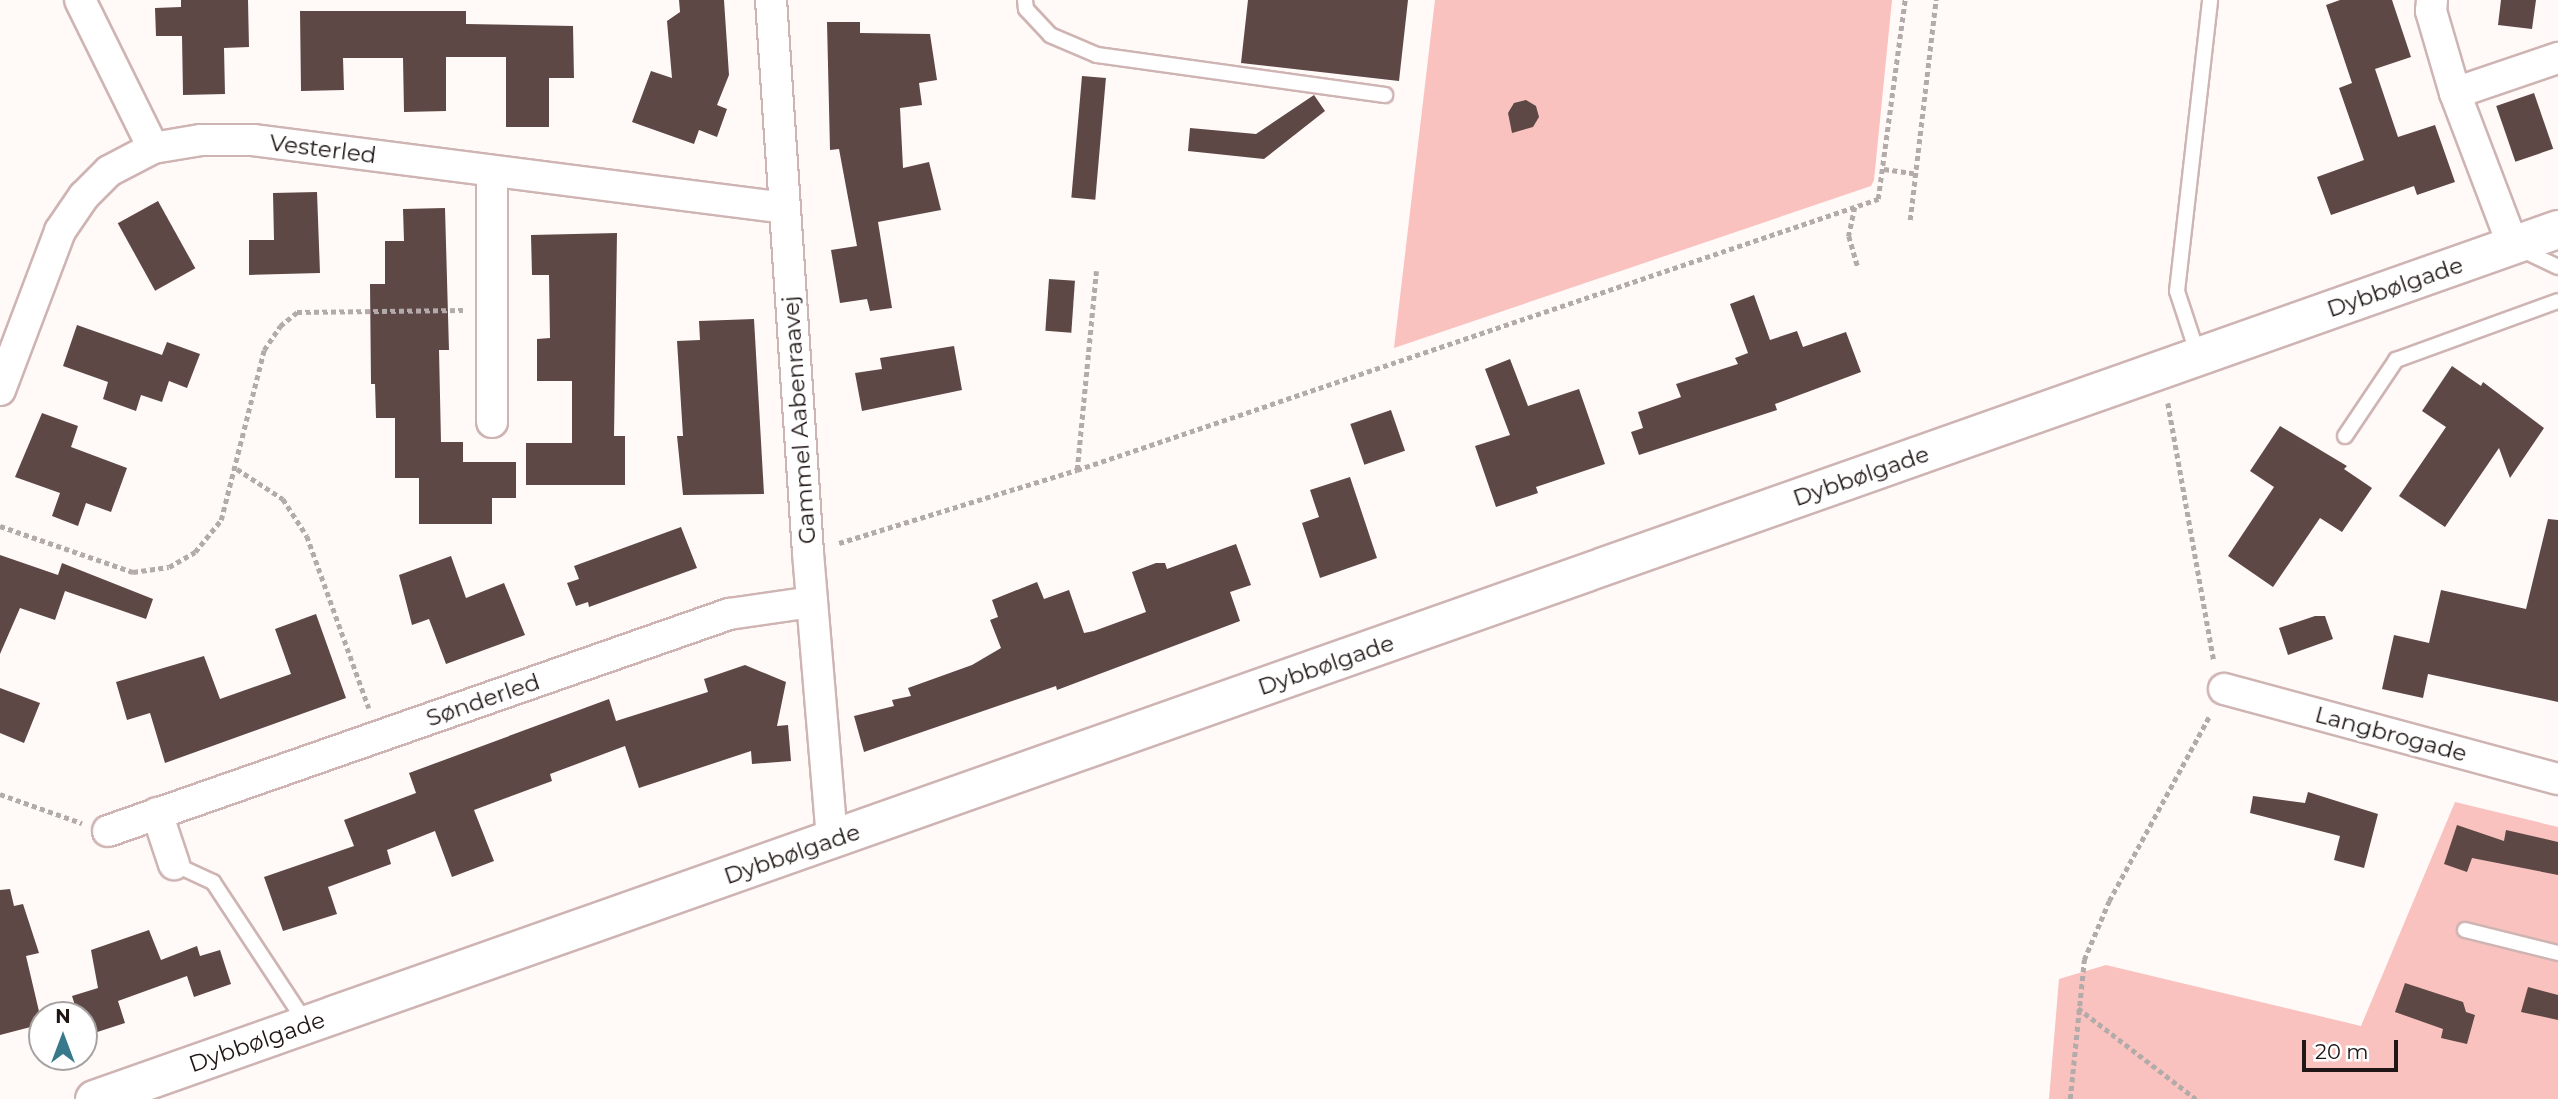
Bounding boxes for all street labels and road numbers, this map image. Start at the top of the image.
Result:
street label: Vesterled [268,129,378,169]
street label: Dybbølgade [2323,251,2467,323]
street label: Gammel Aabenraavej [777,295,821,545]
street label: Dybbølgade [1789,440,1933,512]
street label: Dybbølgade [1254,629,1398,701]
street label: Sønderled [423,668,543,732]
street label: Langbrogade [2312,700,2470,768]
street label: Dybbølgade [720,818,864,890]
street label: Dybbølgade [185,1006,329,1078]

